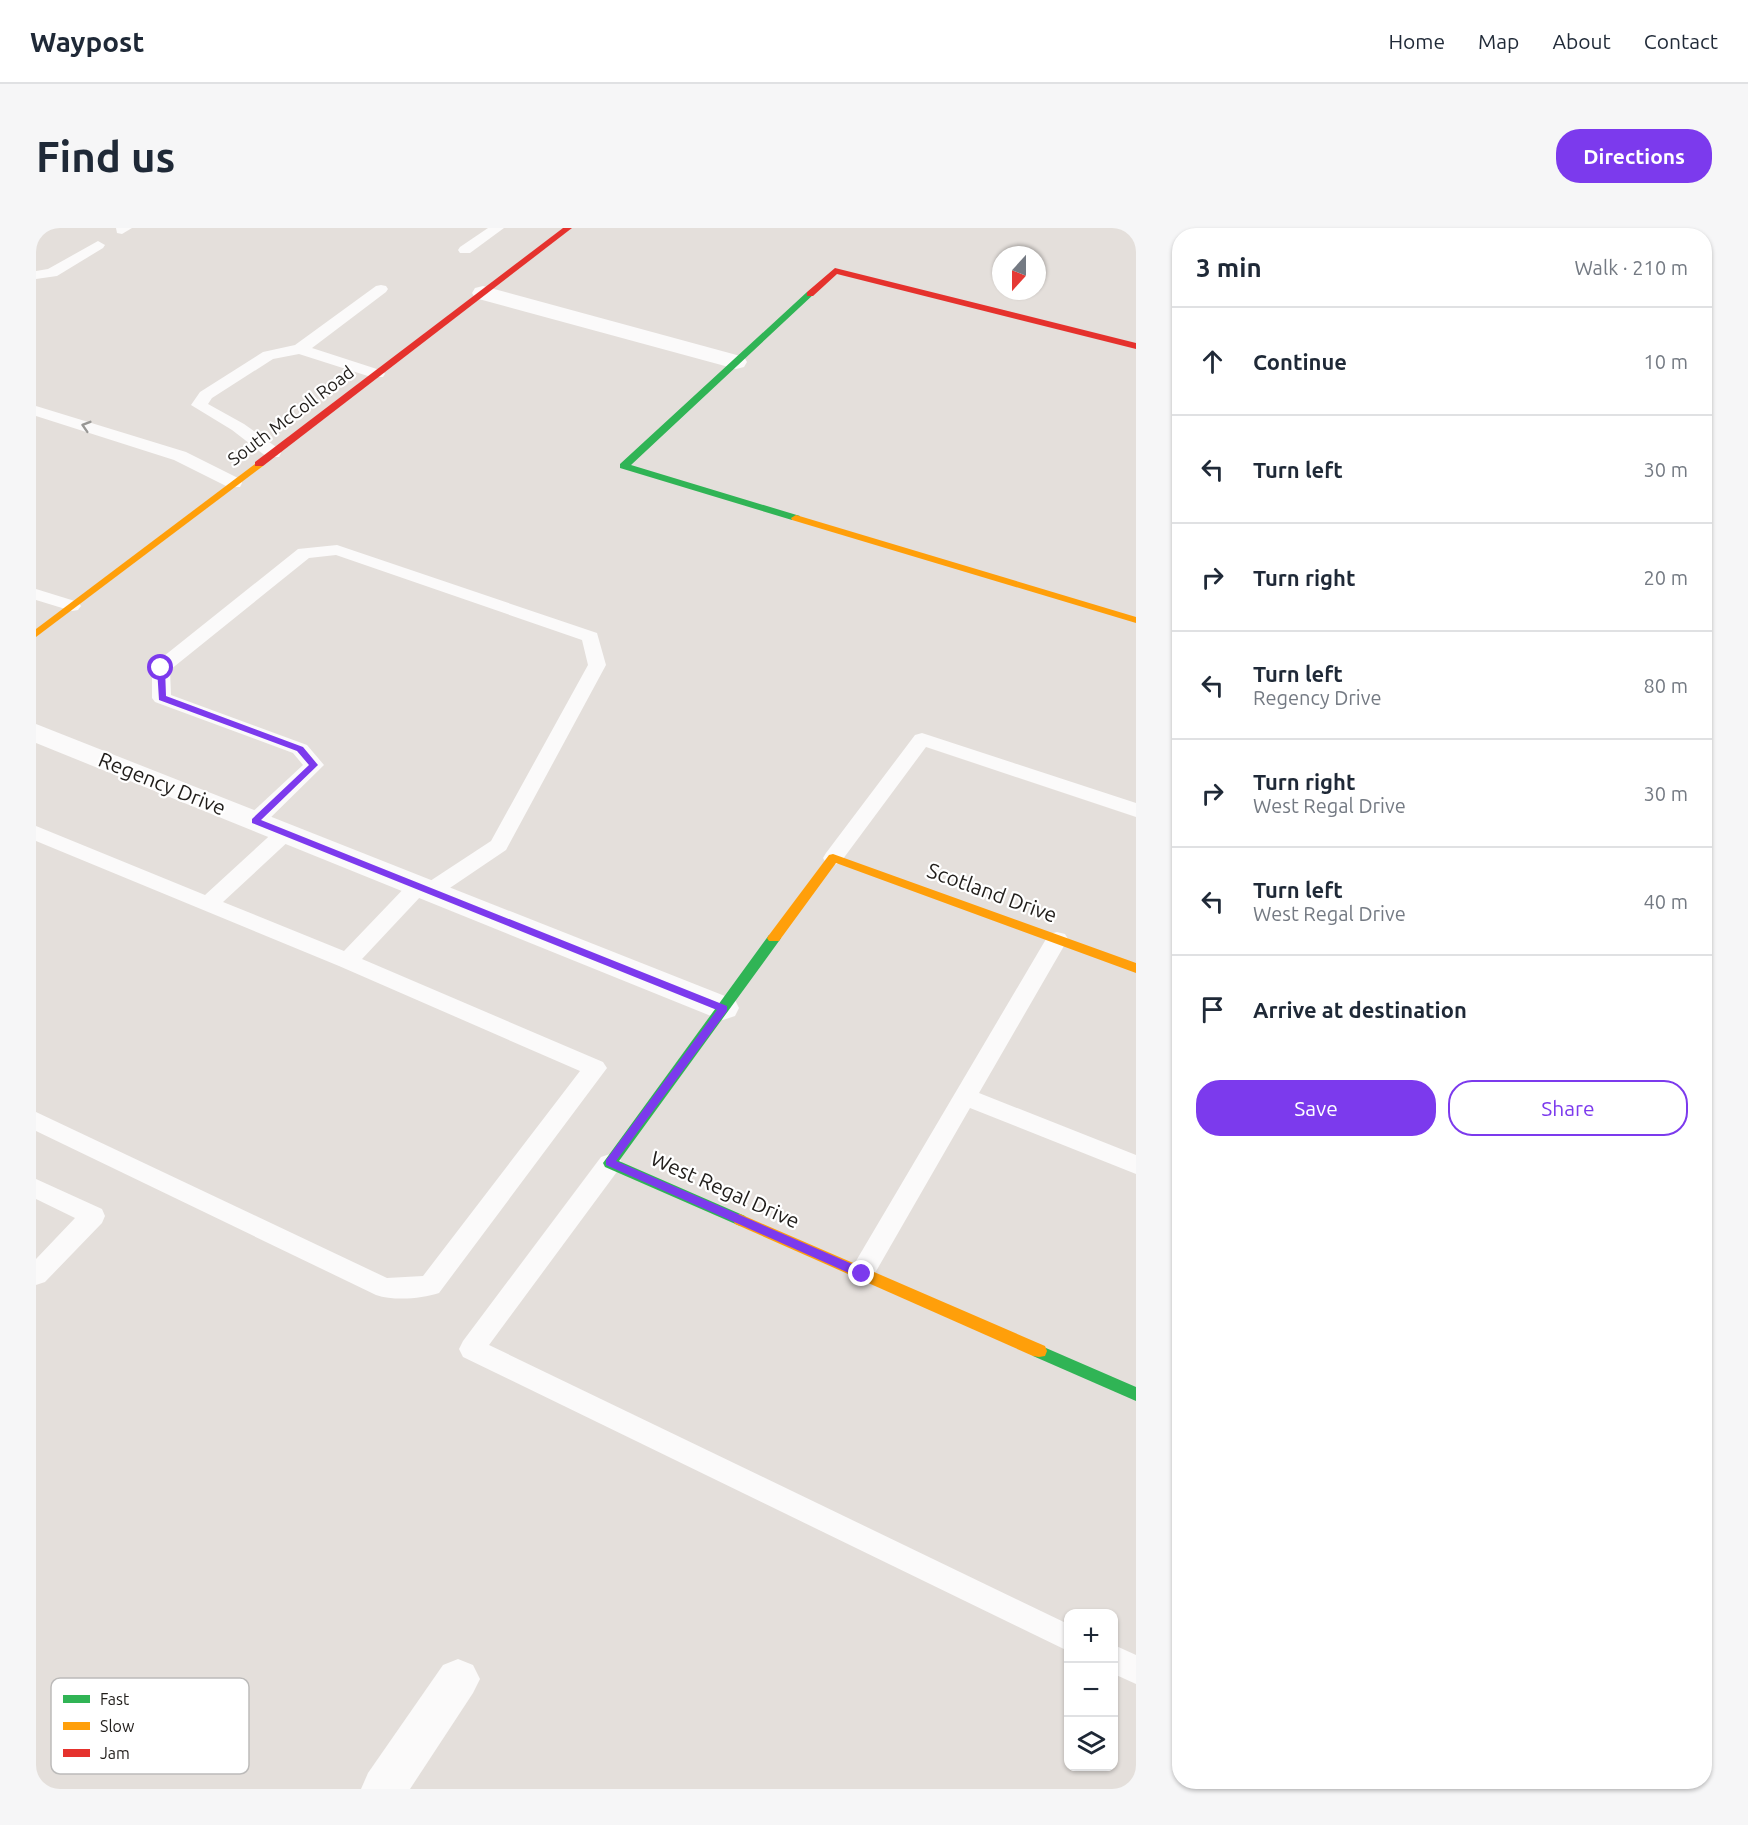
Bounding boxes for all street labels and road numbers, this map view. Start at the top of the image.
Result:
street label: South McColl Road [224,361,357,469]
street label: Regency Drive [95,747,229,819]
street label: Scotland Drive [924,857,1060,927]
street label: West Regal Drive [647,1146,804,1233]

